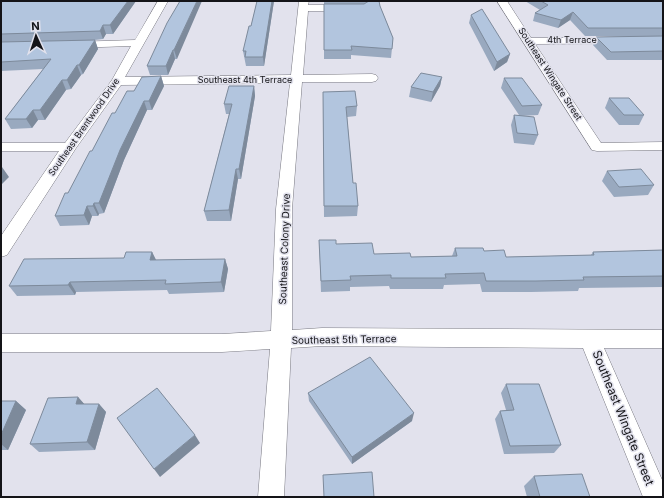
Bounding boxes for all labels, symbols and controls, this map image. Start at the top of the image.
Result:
north arrow [16,16,56,56]
text: N [31,19,40,33]
street label: Southeast Wingate Street [516,25,585,122]
street label: 4th Terrace [547,34,597,45]
street label: Southeast 4th Terrace [198,74,292,85]
street label: Southeast Brentwood Drive [46,76,122,178]
street label: Southeast Colony Drive [276,193,292,305]
street label: Southeast 5th Terrace [291,332,397,346]
street label: Southeast Wingate Street [589,348,658,488]

